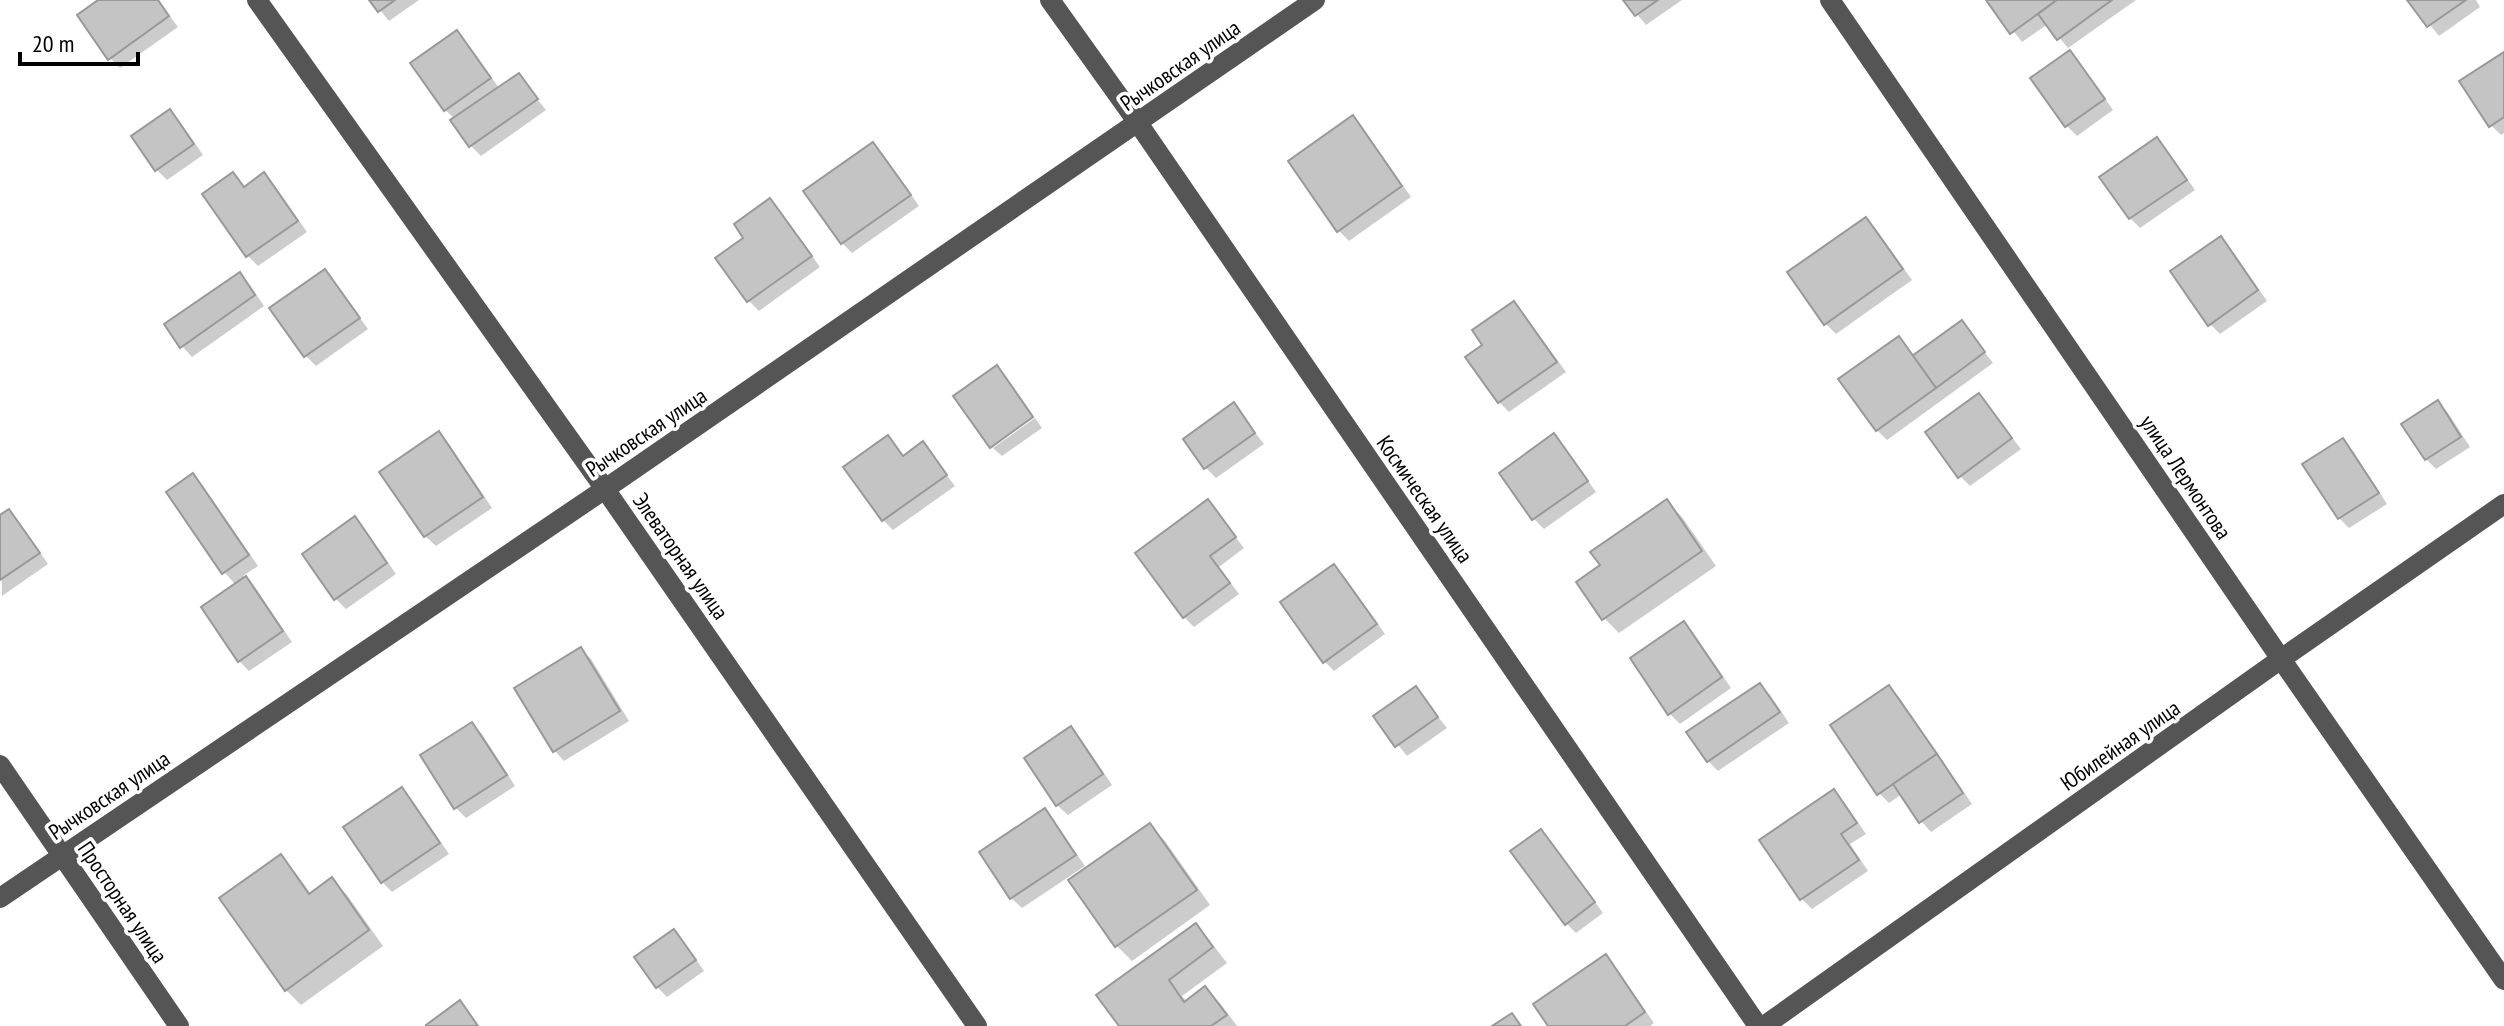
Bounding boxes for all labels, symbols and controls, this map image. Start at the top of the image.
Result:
street label: Рычковская улица [1115,13,1245,117]
scale bar [20,16,138,66]
text: 20 m [32,28,74,59]
street label: Рычковская улица [580,381,712,483]
street label: улица Лермонтова [2134,409,2238,545]
street label: Космическая улица [1371,430,1479,568]
street label: Элеваторная улица [627,487,735,625]
street label: Юбилейная улица [2055,694,2185,796]
street label: Рычковская улица [43,744,175,846]
street label: Просторная улица [72,836,174,968]

